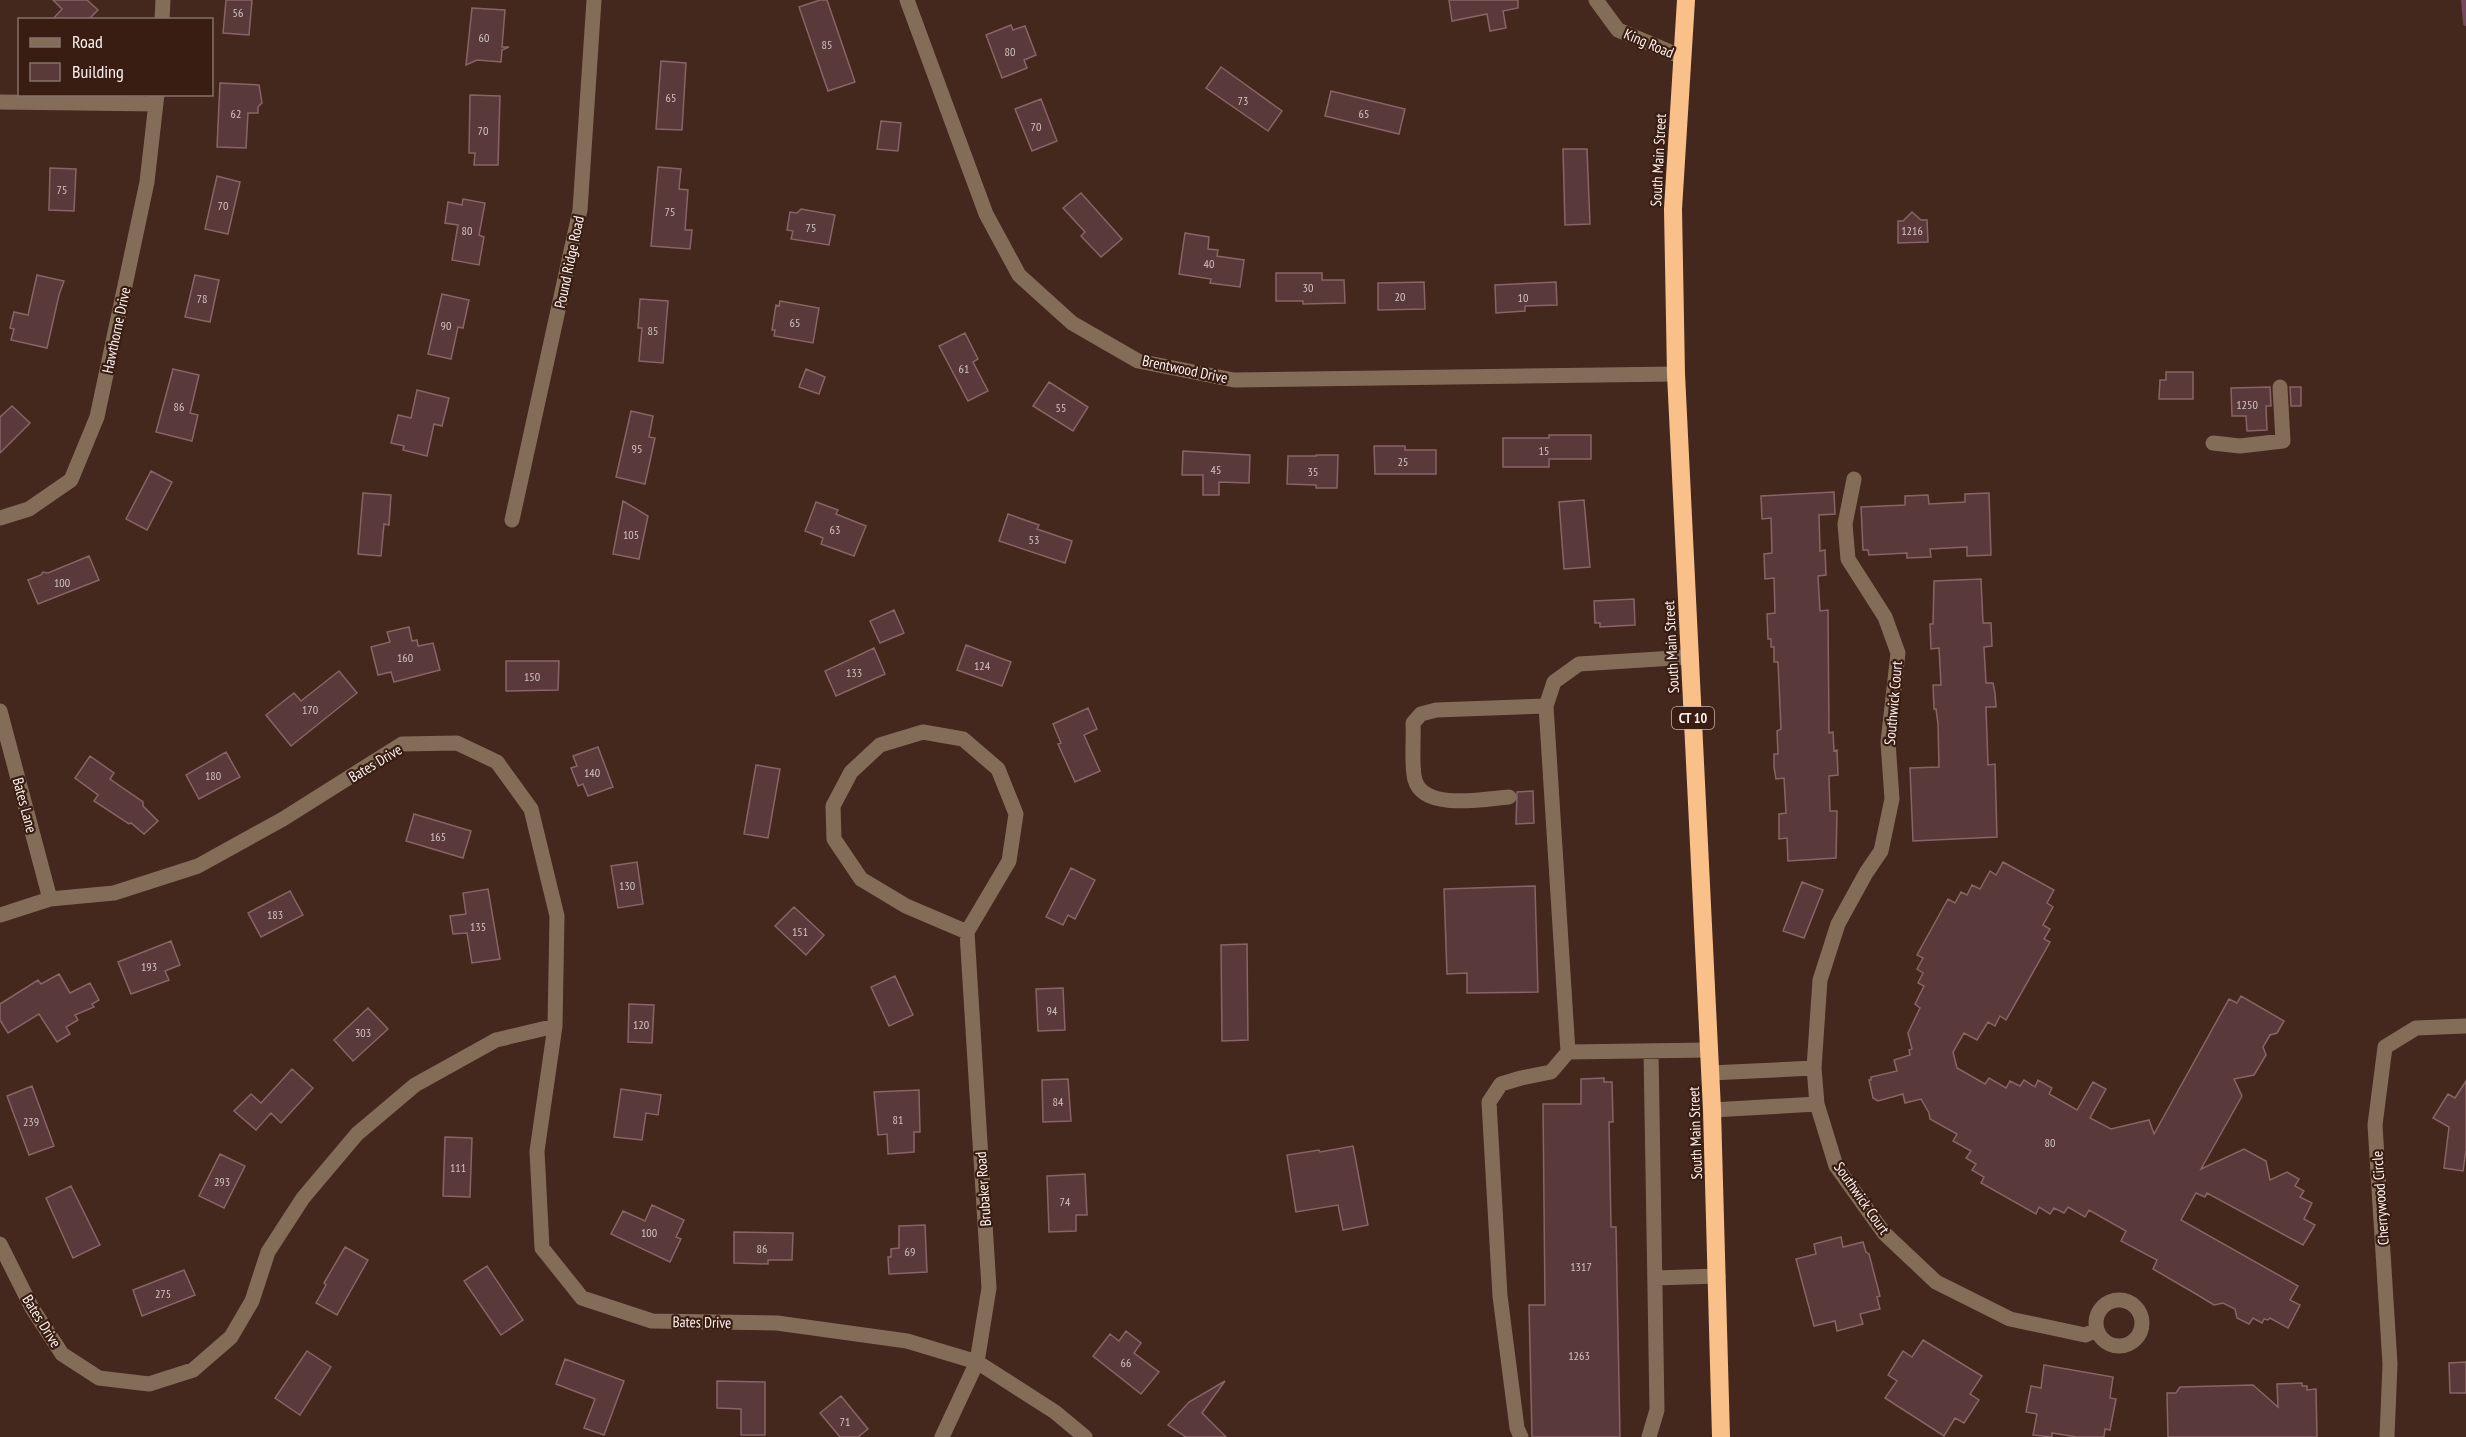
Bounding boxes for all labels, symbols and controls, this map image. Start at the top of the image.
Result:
house number: 56 [233,5,243,20]
legend [18,18,213,96]
street label: King Road [1621,24,1677,62]
text: Road [72,30,103,53]
house number: 60 [479,30,489,45]
house number: 85 [822,37,832,52]
house number: 80 [1005,44,1015,59]
text: Building [72,60,124,83]
house number: 65 [666,90,676,105]
house number: 73 [1238,93,1248,108]
house number: 62 [231,106,241,121]
house number: 65 [1359,106,1369,121]
street label: South Main Street [1646,113,1670,207]
house number: 70 [1031,119,1041,134]
house number: 70 [478,123,488,138]
house number: 75 [57,182,67,197]
house number: 70 [218,198,228,213]
house number: 75 [665,204,675,219]
street label: Pound Ridge Road [550,214,588,310]
house number: 75 [806,220,816,235]
house number: 80 [462,223,472,238]
house number: 1216 [1901,223,1923,238]
house number: 40 [1204,256,1214,271]
house number: 30 [1303,280,1313,295]
street label: Hawthorne Drive [98,285,134,375]
house number: 20 [1395,289,1405,304]
house number: 10 [1518,290,1528,305]
house number: 78 [197,291,207,306]
house number: 65 [790,315,800,330]
house number: 90 [441,318,451,333]
house number: 85 [648,323,658,338]
street label: Brentwood Drive [1141,351,1229,387]
house number: 61 [959,361,969,376]
house number: 1250 [2236,397,2258,412]
house number: 86 [174,399,184,414]
house number: 55 [1056,400,1066,415]
house number: 95 [632,441,642,456]
house number: 15 [1539,443,1549,458]
house number: 25 [1398,454,1408,469]
house number: 45 [1211,462,1221,477]
house number: 35 [1308,464,1318,479]
house number: 63 [830,522,840,537]
house number: 105 [623,527,639,542]
house number: 53 [1029,532,1039,547]
house number: 100 [54,575,70,590]
street label: South Main Street [1659,600,1683,694]
house number: 160 [397,650,413,665]
house number: 124 [974,658,991,673]
street label: Southwick Court [1880,660,1906,746]
house number: 133 [846,665,862,680]
house number: 150 [524,669,540,684]
house number: 170 [302,702,318,717]
road number: CT 10 [1672,707,1714,729]
street label: Bates Drive [345,740,405,786]
house number: 140 [584,765,600,780]
house number: 180 [205,768,221,783]
street label: Bates Lane [9,775,41,835]
house number: 165 [430,829,446,844]
house number: 130 [619,878,635,893]
house number: 183 [267,907,283,922]
house number: 135 [470,919,486,934]
house number: 151 [792,924,808,939]
house number: 193 [141,959,157,974]
house number: 94 [1047,1003,1058,1018]
house number: 120 [633,1017,649,1032]
house number: 303 [355,1025,371,1040]
street label: South Main Street [1684,1086,1706,1180]
house number: 84 [1053,1094,1064,1109]
house number: 81 [893,1112,903,1127]
house number: 239 [23,1114,39,1129]
house number: 80 [2045,1135,2055,1150]
street label: Cherrywood Circle [2367,1150,2393,1246]
street label: Brubaker Road [971,1151,995,1227]
street label: Southwick Court [1830,1158,1894,1238]
house number: 111 [450,1160,466,1175]
house number: 293 [214,1174,230,1189]
house number: 74 [1060,1194,1071,1209]
house number: 100 [641,1225,657,1240]
house number: 86 [757,1241,767,1256]
house number: 69 [905,1244,915,1259]
house number: 1317 [1570,1259,1592,1274]
house number: 275 [155,1286,171,1301]
street label: Bates Drive [18,1291,66,1351]
street label: Bates Drive [672,1312,732,1332]
house number: 1263 [1568,1348,1590,1363]
house number: 66 [1121,1355,1131,1370]
house number: 71 [840,1414,850,1429]

